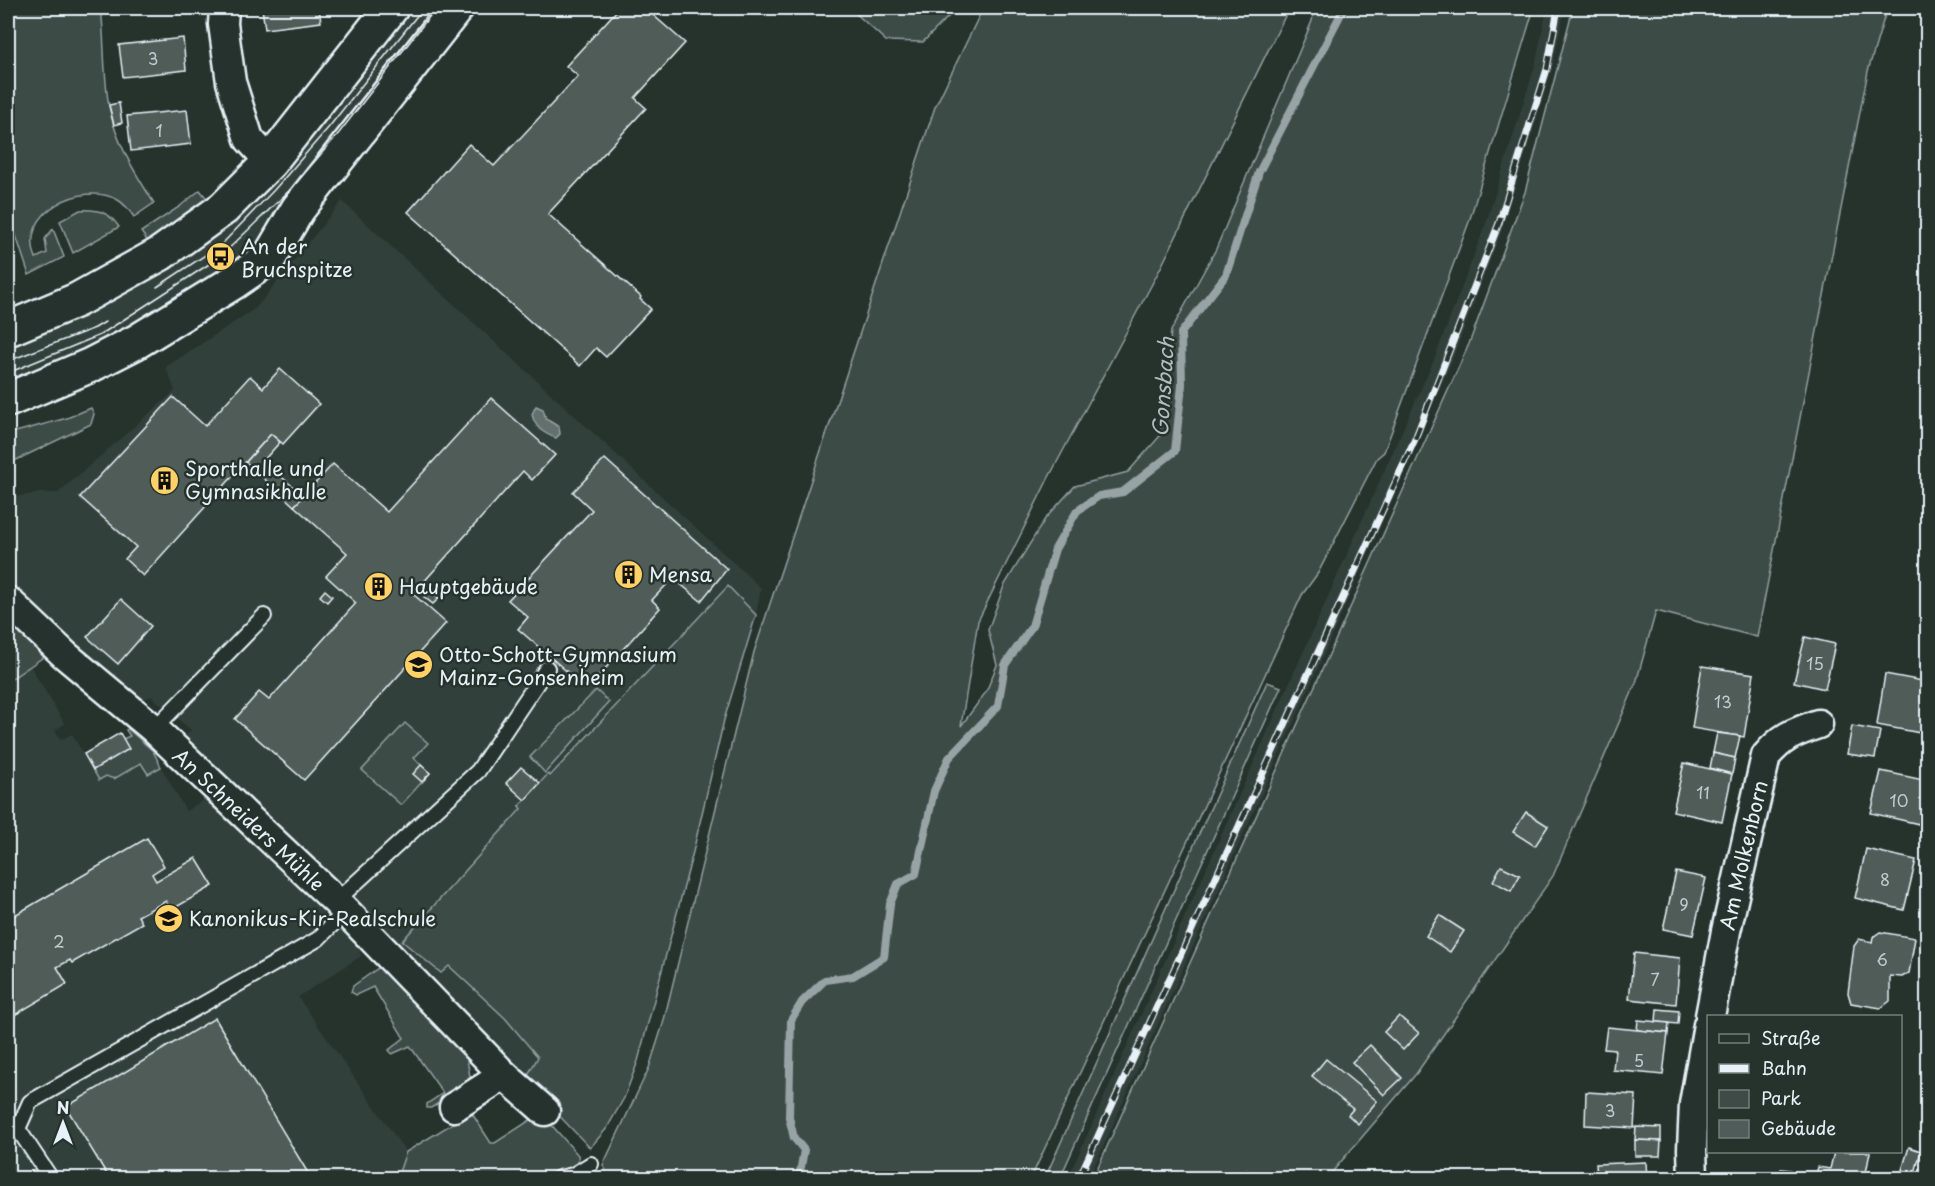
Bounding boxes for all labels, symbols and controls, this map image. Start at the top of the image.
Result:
house number: 3 [148,46,158,70]
house number: 1 [155,118,163,142]
place label: An der Bruchspitze [241,231,353,284]
bus stop icon: An der Bruchspitze [204,241,236,273]
water label: Gonsbach [1143,335,1182,438]
place label: Sporthalle und Gymnasikhalle [185,453,327,506]
building icon: Sporthalle und Gymnasikhalle [148,464,180,496]
building icon: Mensa [612,558,644,590]
place label: Mensa [649,559,712,589]
building icon: Hauptgebäude [362,570,394,602]
place label: Hauptgebäude [399,571,538,601]
place label: Otto-Schott-Gymnasium Mainz-Gonsenheim [439,639,677,692]
school or university icon: Otto-Schott-Gymnasium Mainz-Gonsenheim [402,649,434,681]
house number: 15 [1806,651,1824,675]
house number: 13 [1714,689,1732,713]
street label: An Schneiders Mühle [166,741,332,897]
street label: Am Molkenborn [1711,777,1775,933]
house number: 11 [1696,780,1710,804]
house number: 10 [1890,788,1908,812]
house number: 8 [1880,867,1890,891]
house number: 9 [1679,892,1689,916]
school or university icon: Kanonikus-Kir-Realschule [152,902,184,934]
place label: Kanonikus-Kir-Realschule [189,903,436,933]
house number: 2 [53,929,65,953]
house number: 6 [1876,947,1888,971]
house number: 7 [1650,967,1660,991]
legend [1707,1015,1902,1153]
text: Straße [1761,1024,1821,1051]
house number: 5 [1634,1048,1644,1072]
text: Bahn [1761,1054,1807,1081]
text: Park [1761,1084,1801,1111]
north arrow [33,1093,93,1153]
text: N [57,1095,69,1119]
house number: 3 [1605,1098,1615,1122]
text: Gebäude [1761,1114,1836,1141]

